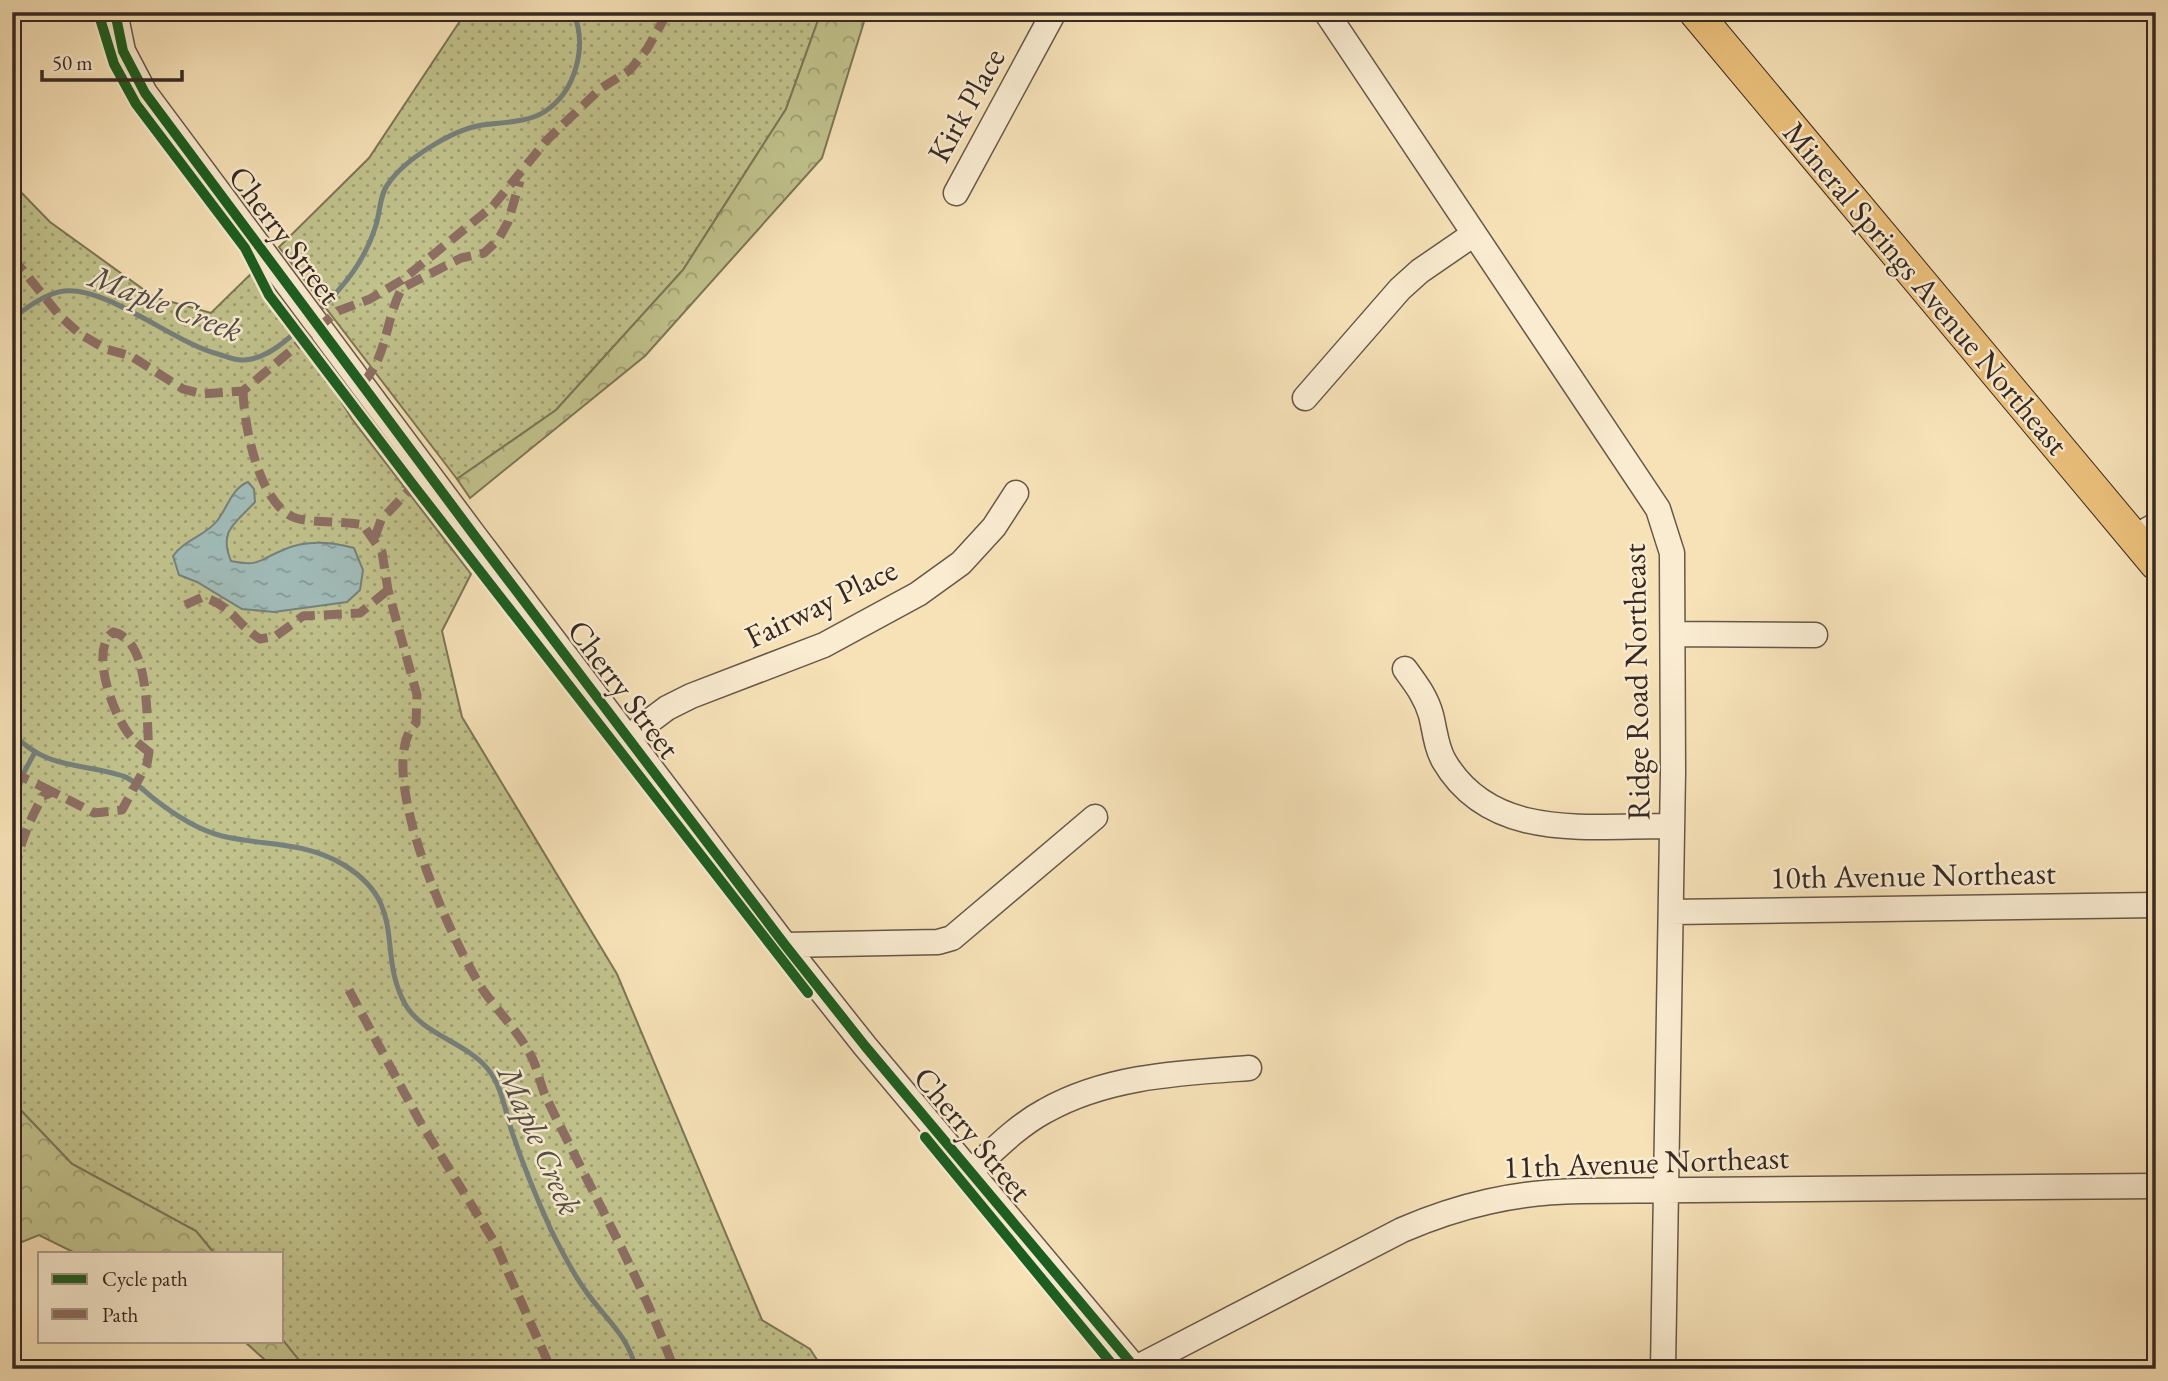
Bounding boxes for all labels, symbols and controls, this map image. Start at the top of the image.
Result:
scale bar [42,38,182,82]
street label: Kirk Place [917,40,1015,170]
text: 50 m [52,49,93,76]
street label: Mineral Springs Avenue Northeast [1774,112,2078,464]
street label: Cherry Street [219,157,351,313]
water label: Maple Creek [82,254,248,352]
street label: Ridge Road Northeast [1613,543,1659,821]
street label: Fairway Place [738,548,904,658]
street label: Cherry Street [558,611,690,767]
street label: 10th Avenue Northeast [1770,852,2056,898]
water label: Maple Creek [487,1056,592,1222]
street label: Cherry Street [904,1058,1042,1210]
street label: 11th Avenue Northeast [1502,1136,1790,1188]
legend [38,1252,284,1342]
text: Cycle path [102,1265,188,1292]
text: Path [102,1301,139,1328]

